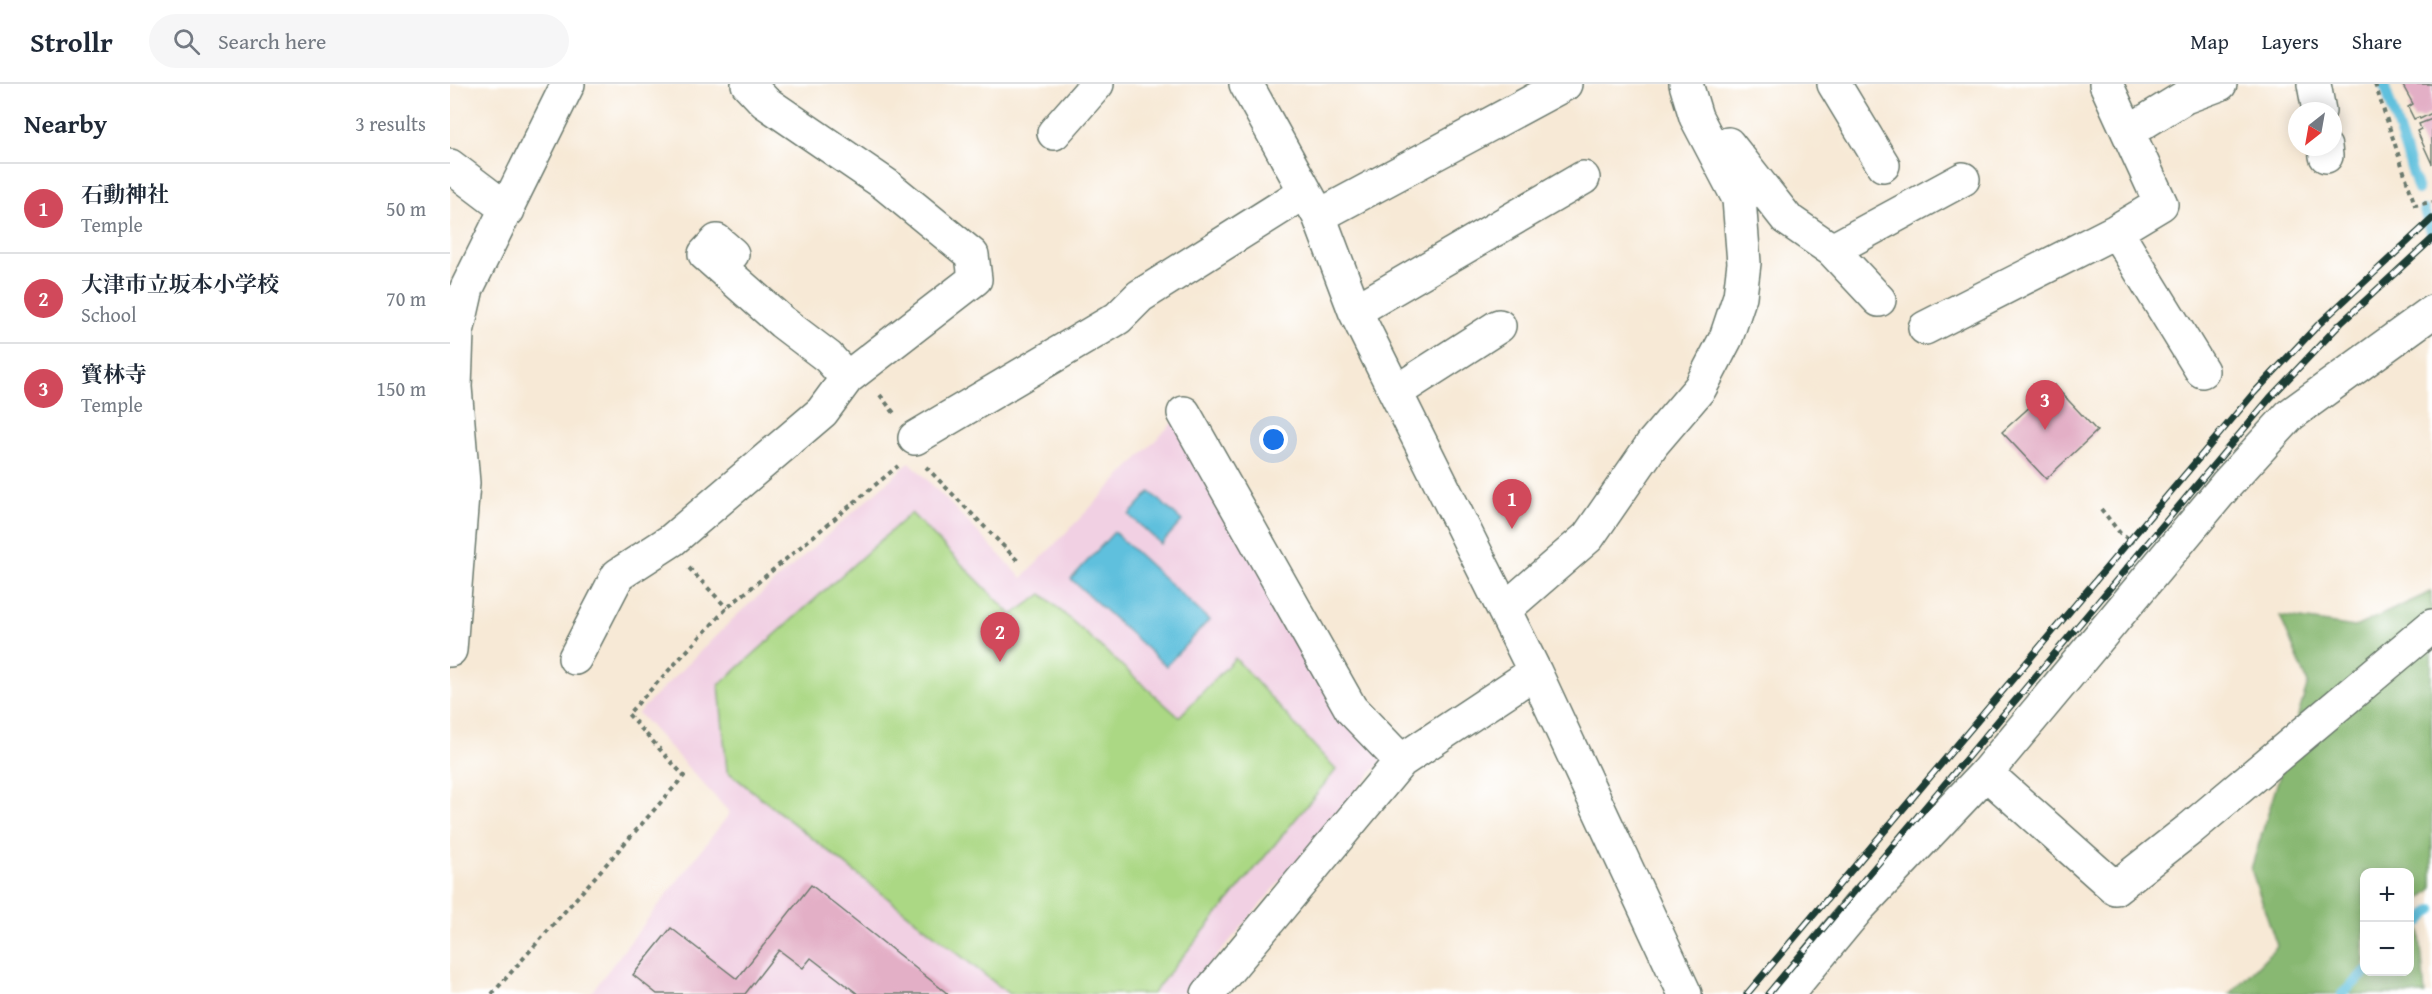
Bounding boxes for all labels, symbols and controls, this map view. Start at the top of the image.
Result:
search box [149,14,569,68]
text: Strollr [30,21,113,62]
icon: search [170,25,203,58]
text: Search here [218,25,326,57]
text: Map [2190,26,2229,57]
text: Layers [2262,26,2319,57]
text: Share [2352,26,2402,57]
north arrow [2288,102,2342,156]
text: Nearby [24,104,107,143]
text: 3 results [355,109,426,138]
text: 石動神社 [81,178,169,210]
text: 1 [38,194,49,223]
text: 50 m [386,194,426,223]
text: Temple [81,210,143,239]
text: 大津市立坂本小学校 [81,268,279,300]
text: 2 [38,284,49,313]
text: 70 m [386,284,426,313]
text: School [81,300,137,329]
text: 寳林寺 [81,358,147,390]
text: 3 [38,374,49,403]
text: 150 m [376,374,426,403]
pin: 3 [2026,380,2064,430]
text: Temple [81,390,143,419]
your location [1259,425,1288,454]
pin: 1 [1492,480,1532,529]
pin: 2 [980,612,1020,662]
map controls [2360,868,2414,976]
button: + [2360,868,2414,922]
button: − [2360,922,2414,976]

